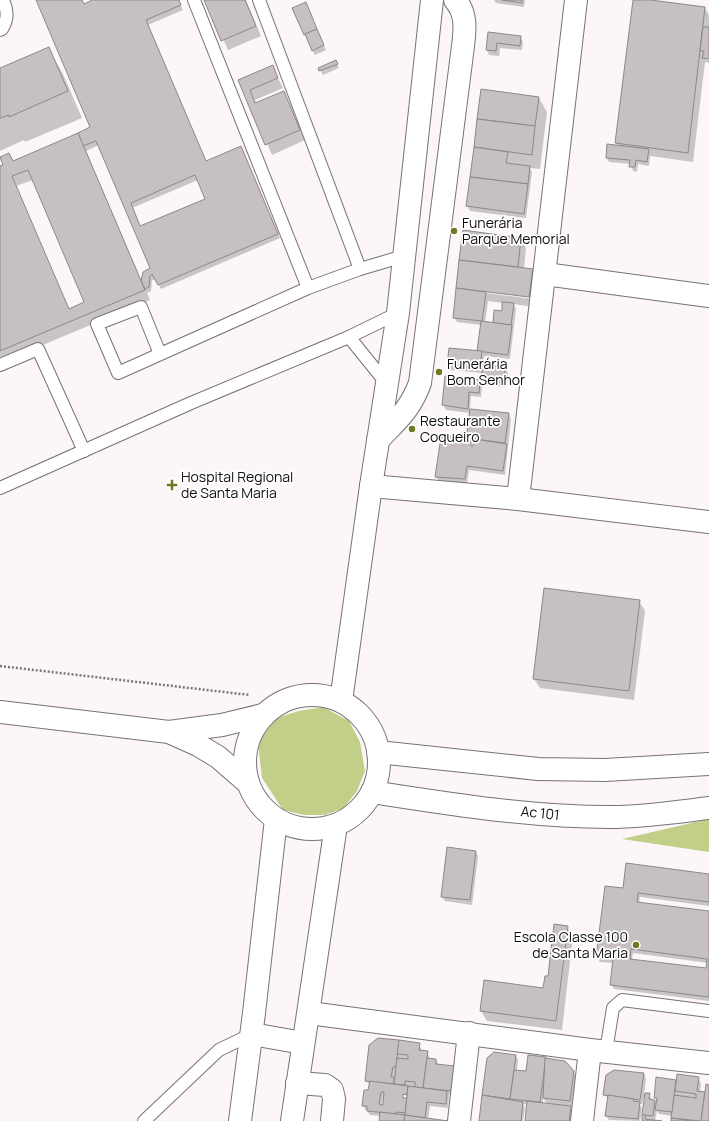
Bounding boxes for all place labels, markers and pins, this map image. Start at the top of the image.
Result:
place label: Funerária Parque Memorial [462,213,570,248]
marker: Funerária Parque Memorial [449,226,459,236]
place label: Funerária Bom Senhor [447,354,525,389]
marker: Funerária Bom Senhor [434,367,444,377]
place label: Restaurante Coqueiro [420,411,500,446]
marker: Restaurante Coqueiro [407,424,417,434]
place label: Hospital Regional de Santa Maria [181,467,293,502]
marker: Hospital Regional de Santa Maria [166,479,178,491]
place label: Escola Classe 100 de Santa Maria [514,927,628,962]
marker: Escola Classe 100 de Santa Maria [631,940,641,950]

